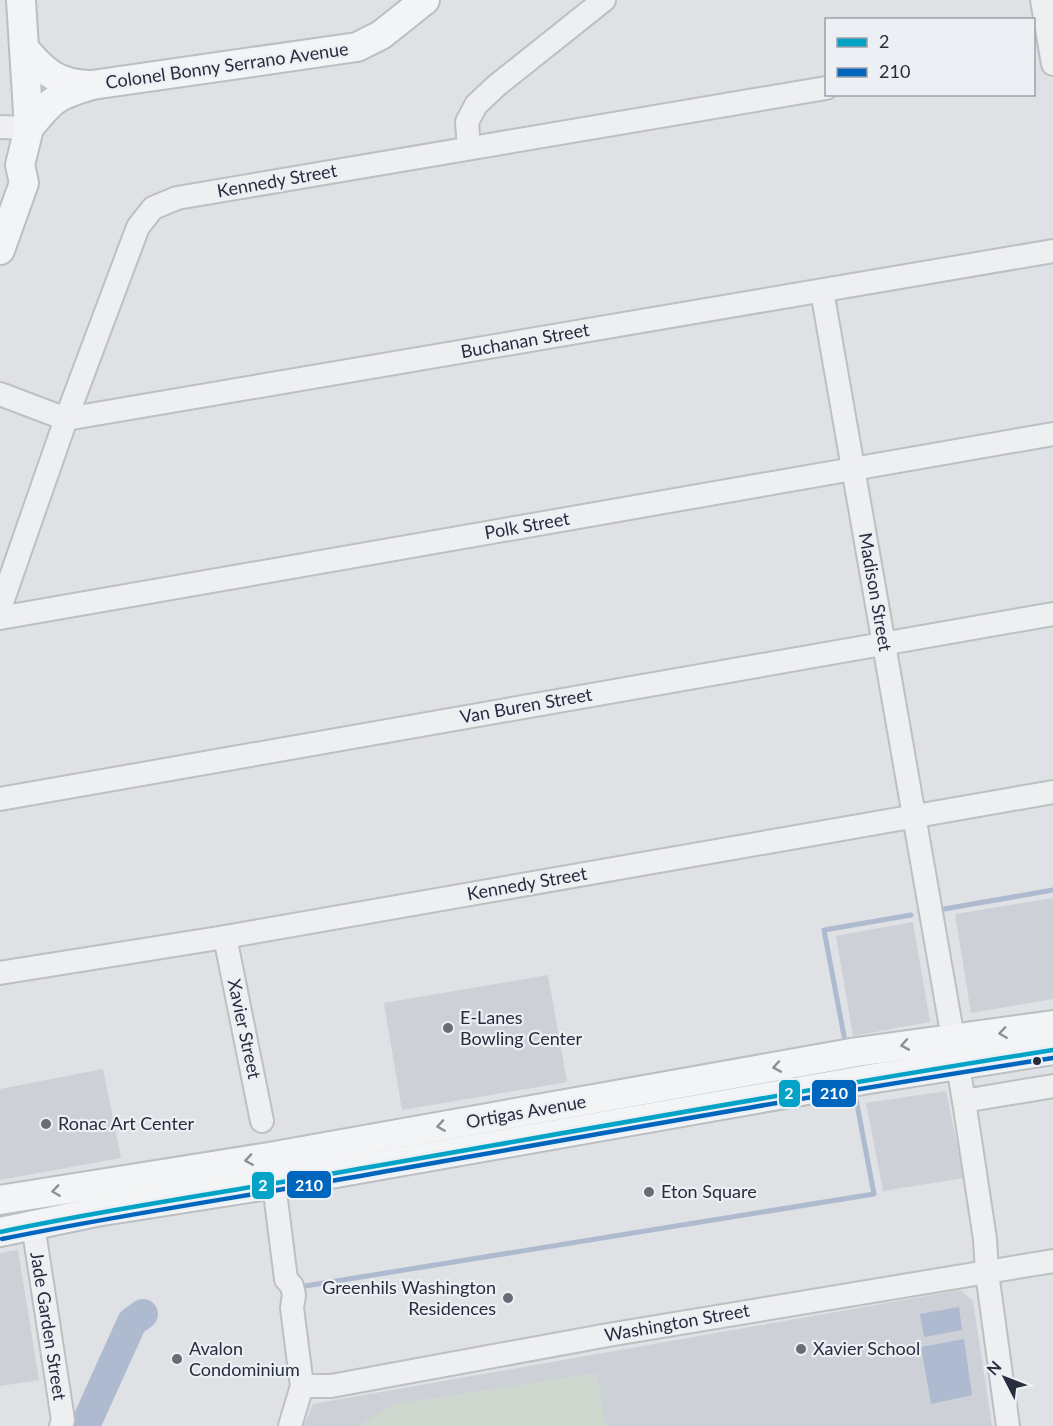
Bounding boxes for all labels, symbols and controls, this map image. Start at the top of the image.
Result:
legend [825,18,1035,96]
text: 2 [879,30,889,52]
street label: Colonel Bonny Serrano Avenue [104,37,350,93]
text: 210 [879,60,910,82]
street label: Kennedy Street [215,159,339,201]
street label: Buchanan Street [459,318,591,362]
street label: Polk Street [483,507,572,543]
street label: Madison Street [855,531,897,653]
street label: Van Buren Street [458,682,594,727]
street label: Kennedy Street [465,862,589,904]
street label: Xavier Street [224,977,266,1081]
place label: E-Lanes Bowling Center [460,1006,582,1049]
marker: E-Lanes Bowling Center [441,1021,455,1035]
one-way arrow [999,1026,1008,1038]
one-way arrow [901,1038,910,1050]
unlabelled marker [1031,1055,1043,1067]
one-way arrow [773,1060,783,1073]
line badge: 2 [778,1079,801,1108]
line badge: 210 [811,1079,857,1108]
text: 2 [784,1083,794,1102]
text: 210 [820,1083,848,1102]
street label: Ortigas Avenue [464,1090,588,1132]
place label: Ronac Art Center [58,1112,194,1134]
marker: Ronac Art Center [39,1117,53,1131]
one-way arrow [436,1120,445,1132]
one-way arrow [244,1154,253,1166]
line badge: 210 [286,1170,332,1199]
line badge: 2 [251,1171,275,1200]
text: 2 [258,1175,268,1194]
text: 210 [295,1175,323,1194]
place label: Eton Square [661,1180,757,1202]
one-way arrow [51,1185,61,1197]
marker: Eton Square [642,1185,656,1199]
street label: Jade Garden Street [26,1250,72,1402]
place label: Greenhils Washington Residences [322,1276,496,1319]
marker: Greenhils Washington Residences [501,1291,515,1305]
street label: Washington Street [603,1298,752,1346]
place label: Avalon Condominium [189,1337,300,1380]
place label: Xavier School [813,1337,920,1359]
marker: Xavier School [794,1342,808,1356]
north arrow [975,1348,1035,1408]
marker: Avalon Condominium [170,1352,184,1366]
text: N [982,1357,1005,1379]

